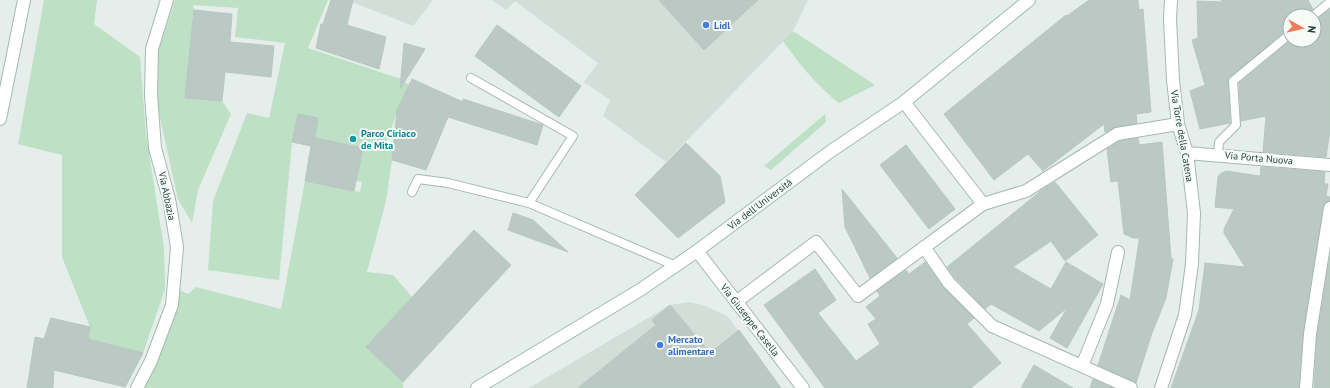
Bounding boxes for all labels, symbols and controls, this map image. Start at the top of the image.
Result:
north arrow [1282,8,1322,48]
place label: Lidl [714,19,730,32]
marker: Lidl [701,20,711,30]
text: N [1304,25,1319,34]
street label: Via Torre della Catena [1167,88,1196,183]
place label: Parco Ciriaco de Mita [361,127,416,152]
marker: Parco Ciriaco de Mita [348,134,358,144]
street label: Via Porta Nuova [1223,148,1294,167]
street label: Via Abbazia [155,170,179,222]
street label: Via dell'Università [724,175,795,233]
street label: Via Giuseppe Casella [717,280,782,359]
place label: Mercato alimentare [668,333,714,358]
marker: Mercato alimentare [655,340,665,350]

